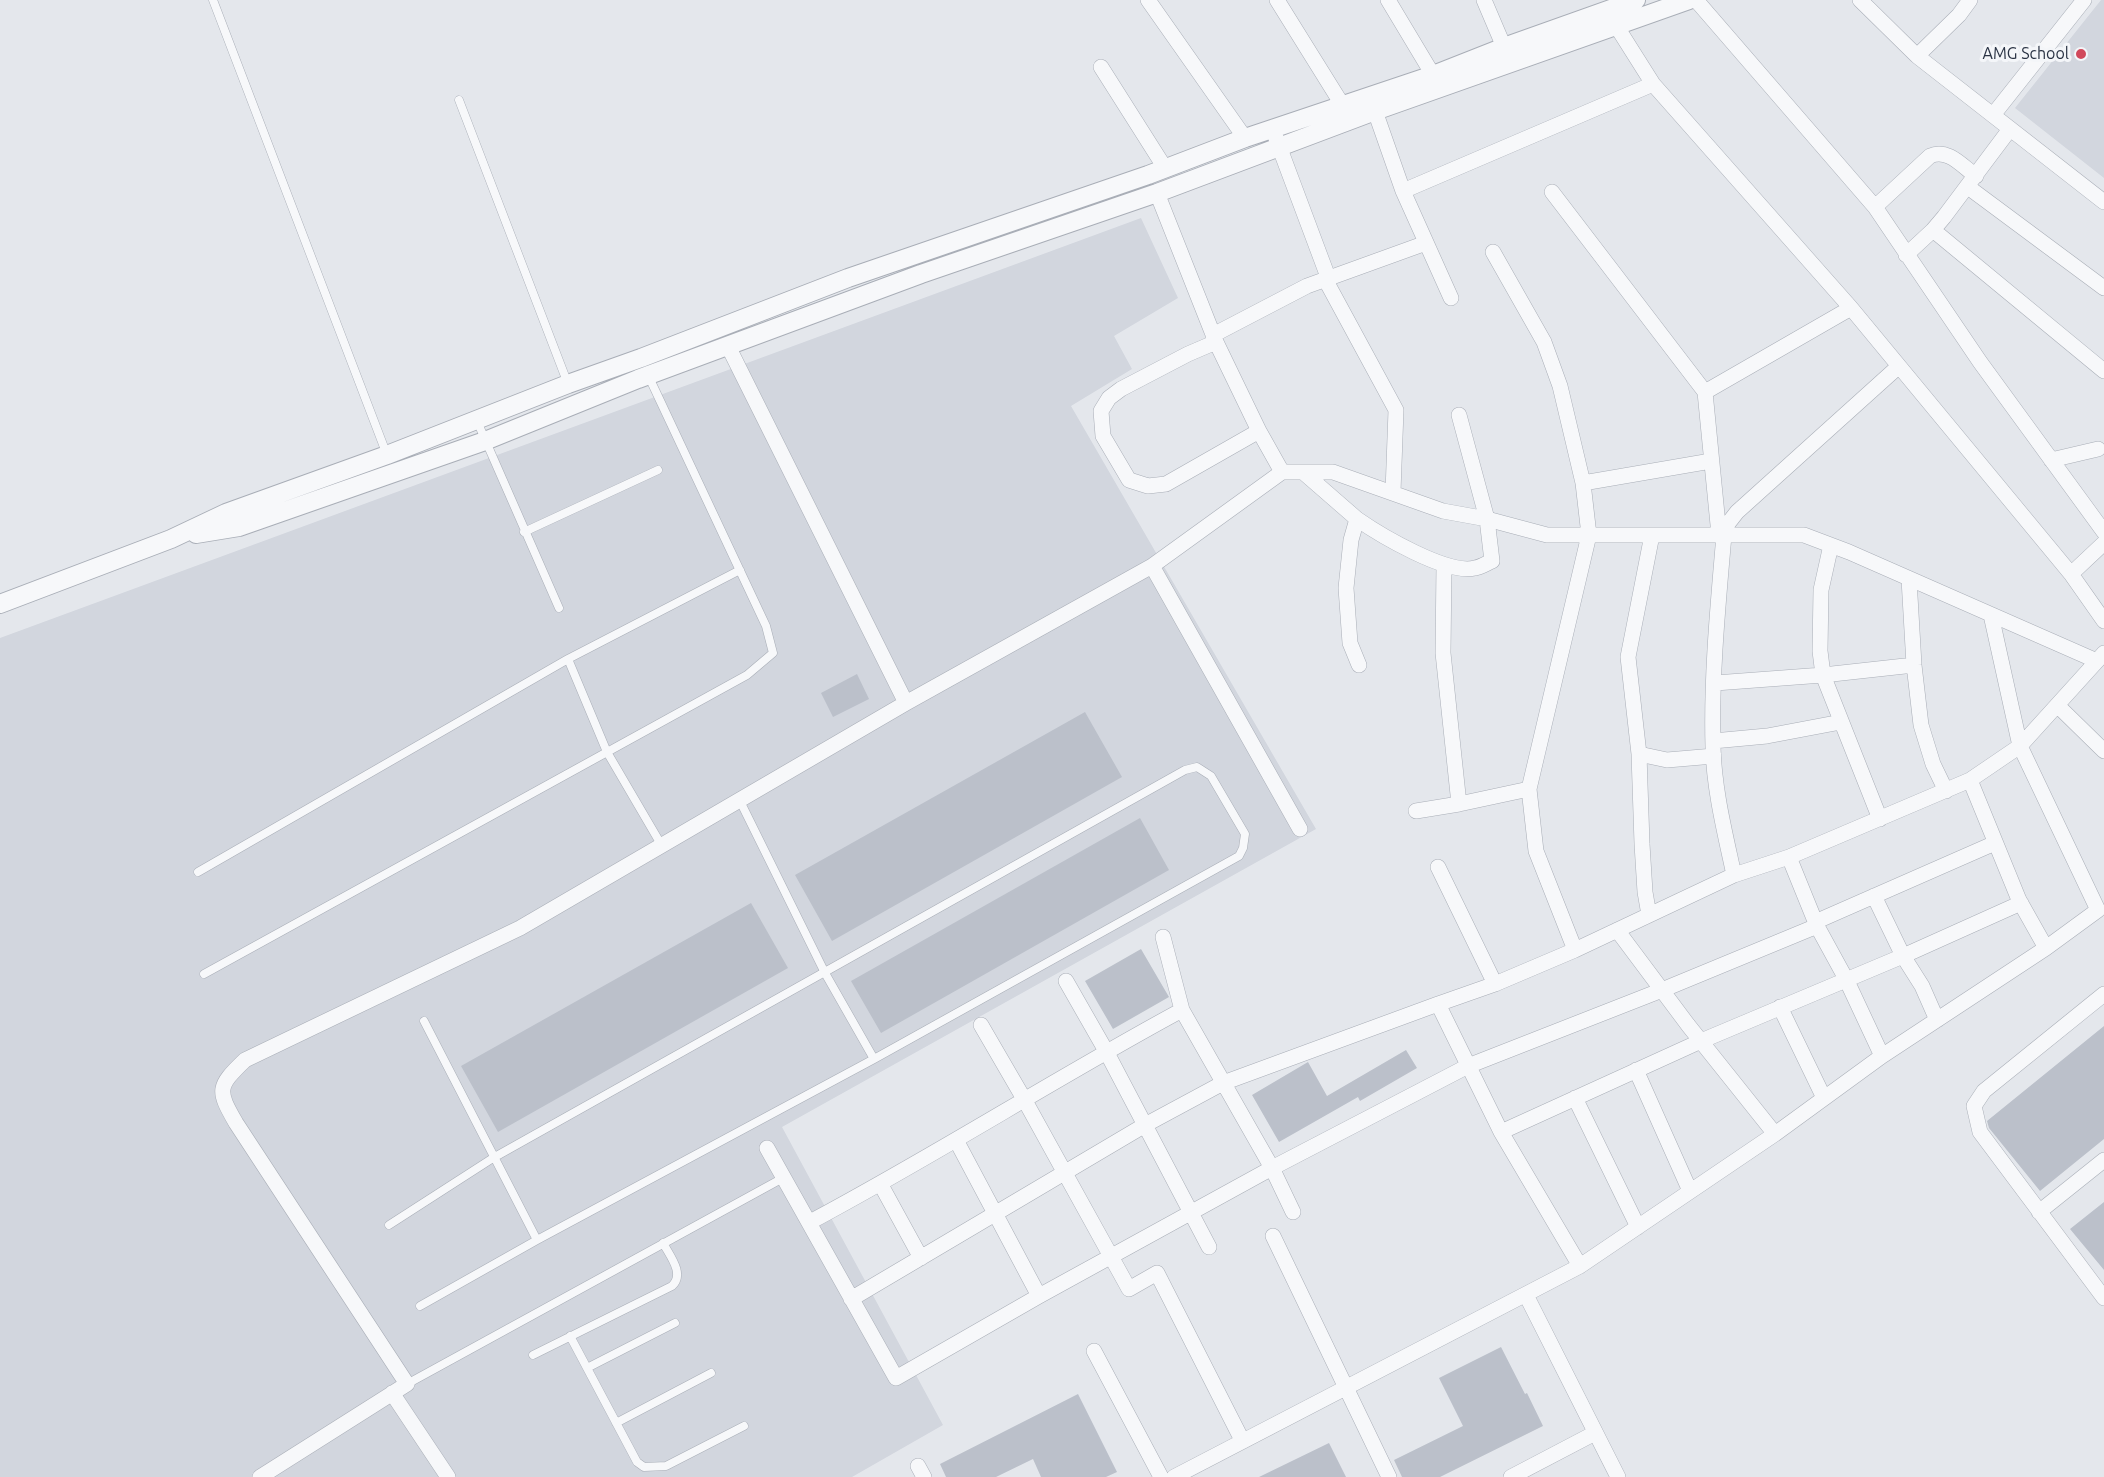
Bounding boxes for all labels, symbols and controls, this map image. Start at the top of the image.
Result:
place label: AMG School [1983,44,2069,64]
marker: AMG School [2074,47,2088,61]

